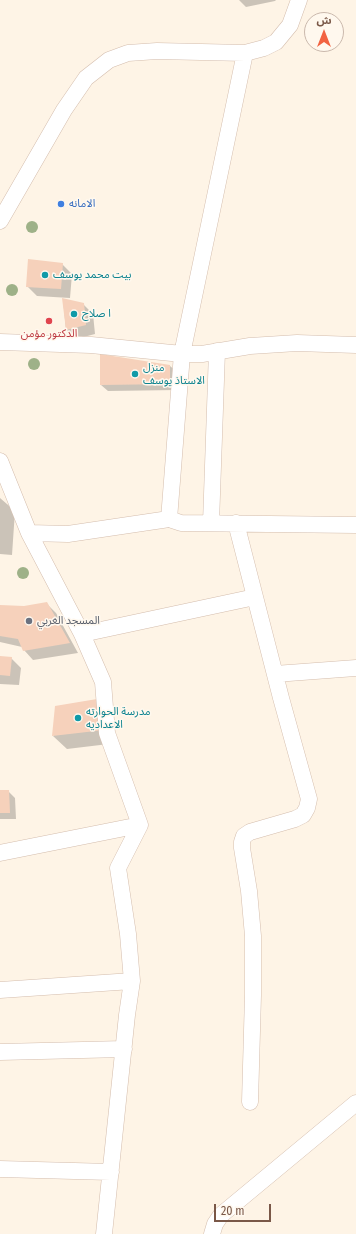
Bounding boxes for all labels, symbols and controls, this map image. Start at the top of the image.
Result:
north arrow [304,12,344,52]
text: ش [316,14,332,27]
place label: الامانه [69,197,95,211]
marker: الامانه [56,199,66,209]
place label: بيت محمد يوسف [53,268,131,282]
marker: بيت محمد يوسف [40,270,50,280]
place label: ا صلاح [82,307,111,321]
marker: ا صلاح [69,309,79,319]
marker: الدكتور مؤمن [44,316,54,326]
place label: الدكتور مؤمن [21,327,77,341]
place label: منزل الاستاذ يوسف [143,361,205,387]
marker: منزل الاستاذ يوسف [130,369,140,379]
place label: المسجد الغربي [37,614,100,628]
marker: المسجد الغربي [24,616,34,626]
place label: مدرسة الحوارته الاعداديه [86,705,151,731]
marker: مدرسة الحوارته الاعداديه [73,713,83,723]
scale bar [216,1196,273,1222]
text: 20 m [221,1204,245,1218]

